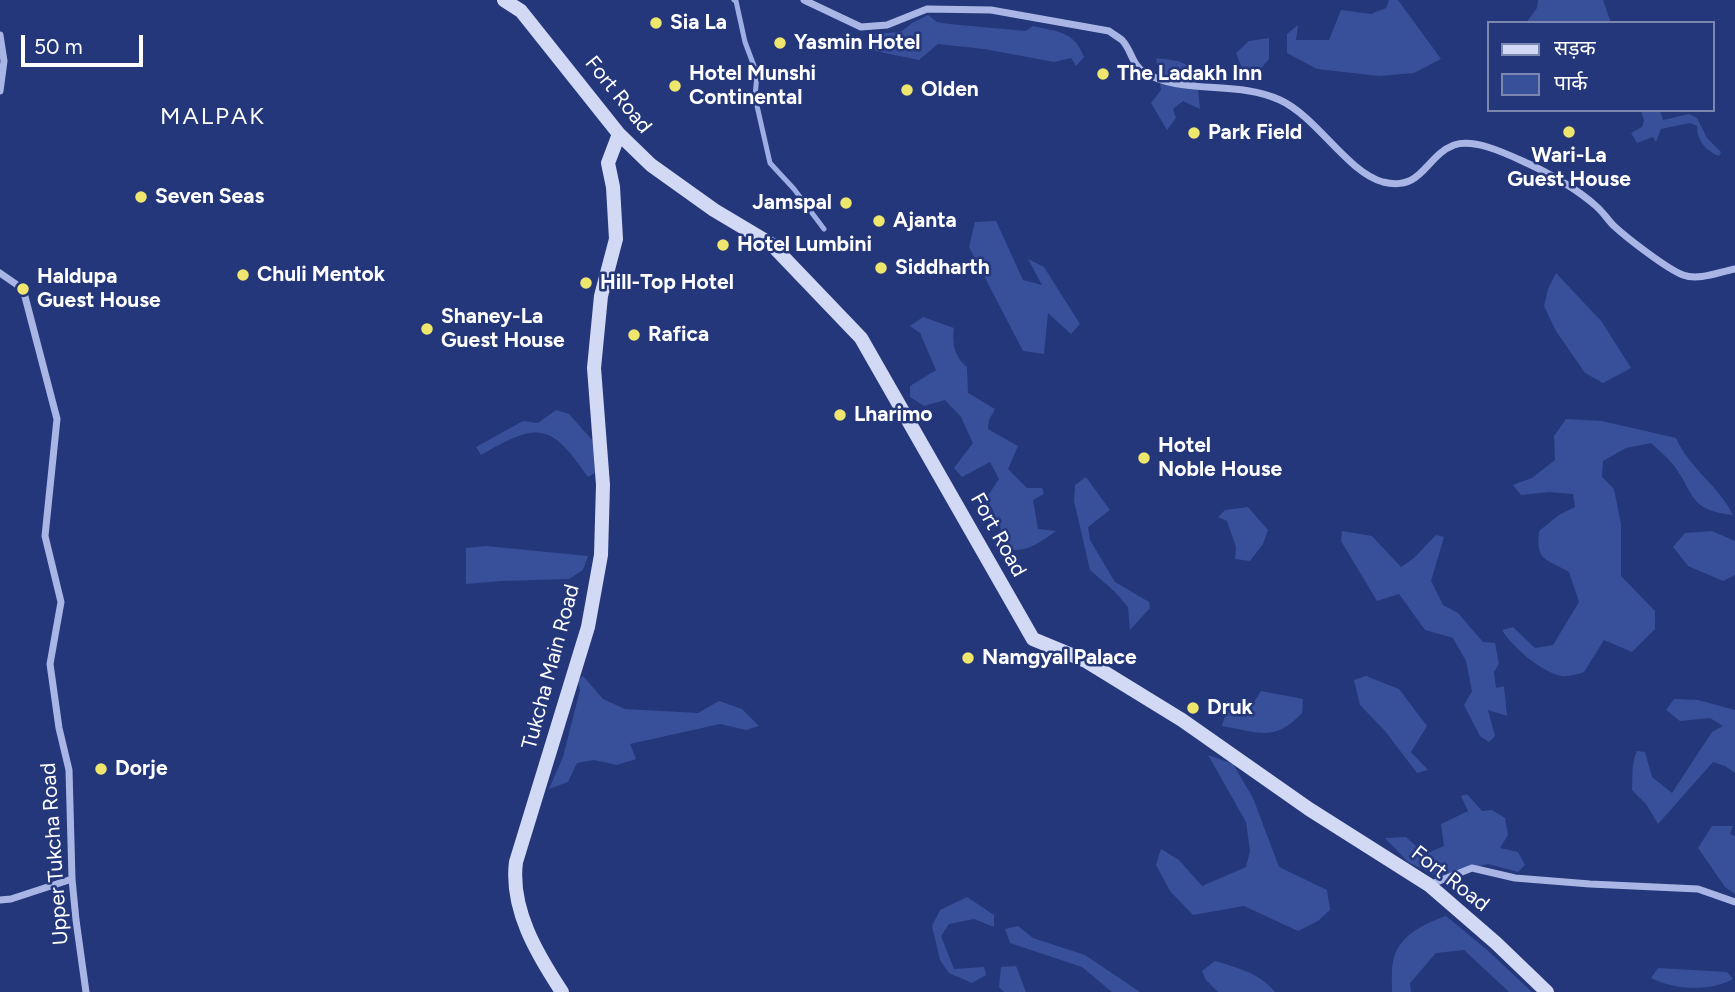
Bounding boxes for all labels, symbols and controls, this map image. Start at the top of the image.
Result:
place label: Sia La [670,10,727,36]
marker: Sia La [648,15,664,31]
scale bar [24,21,147,65]
legend [1486,21,1714,112]
place label: Yasmin Hotel [794,30,921,56]
text: 50 m [34,34,83,59]
marker: Yasmin Hotel [772,35,788,51]
text: सड़क [1554,35,1596,60]
street label: Fort Road [579,51,657,139]
place label: Hotel Munshi Continental [689,61,816,111]
place label: The Ladakh Inn [1117,61,1262,87]
marker: The Ladakh Inn [1095,66,1111,82]
text: पार्क [1554,70,1588,95]
place label: Olden [921,77,979,103]
marker: Hotel Munshi Continental [667,78,683,94]
marker: Olden [899,82,915,98]
district label: MALPAK [161,103,265,131]
place label: Park Field [1208,120,1302,146]
marker: Wari-La Guest House [1561,124,1577,140]
marker: Park Field [1186,125,1202,141]
place label: Wari-La Guest House [1507,143,1631,193]
place label: Seven Seas [155,184,264,210]
marker: Seven Seas [133,189,149,205]
place label: Jamspal [752,190,832,216]
marker: Jamspal [838,195,854,211]
place label: Ajanta [893,208,957,234]
marker: Ajanta [871,213,887,229]
place label: Hotel Lumbini [737,232,872,258]
marker: Hotel Lumbini [715,237,731,253]
place label: Siddharth [895,255,990,281]
marker: Siddharth [873,260,889,276]
place label: Chuli Mentok [257,262,385,288]
place label: Haldupa Guest House [37,264,161,314]
marker: Chuli Mentok [235,267,251,283]
place label: Hill-Top Hotel [600,270,734,296]
marker: Hill-Top Hotel [578,275,594,291]
marker: Haldupa Guest House [15,281,31,297]
place label: Shaney-La Guest House [441,304,565,354]
marker: Shaney-La Guest House [419,321,435,337]
place label: Rafica [648,322,709,348]
marker: Rafica [626,327,642,343]
place label: Lharimo [854,402,932,428]
marker: Lharimo [832,407,848,423]
place label: Hotel Noble House [1158,433,1282,483]
marker: Hotel Noble House [1136,450,1152,466]
street label: Fort Road [965,489,1031,581]
street label: Tukcha Main Road [517,582,585,752]
place label: Namgyal Palace [982,645,1137,671]
marker: Namgyal Palace [960,650,976,666]
place label: Druk [1207,695,1253,721]
marker: Druk [1185,700,1201,716]
place label: Dorje [115,756,168,782]
marker: Dorje [93,761,109,777]
street label: Upper Tukcha Road [36,762,74,946]
street label: Fort Road [1406,841,1494,917]

